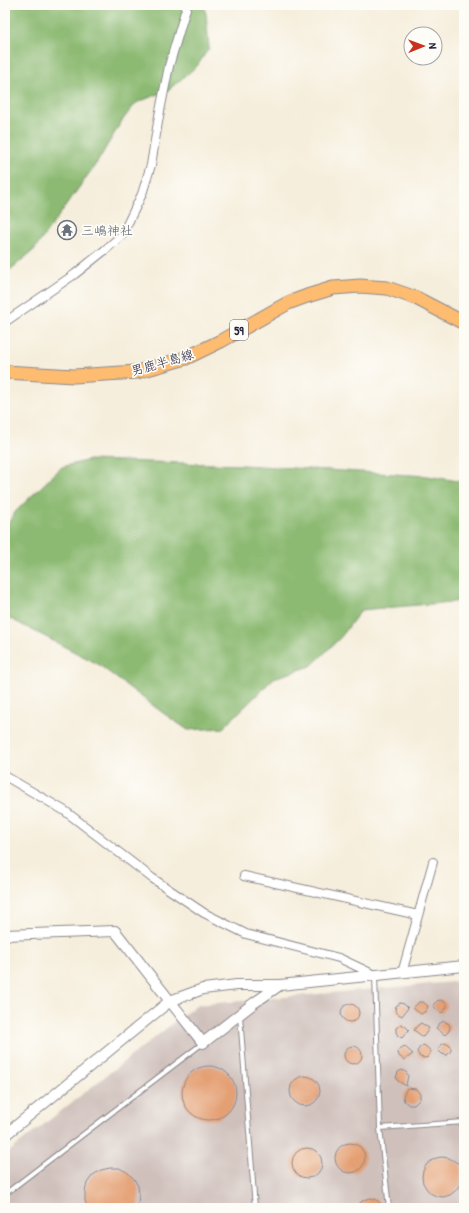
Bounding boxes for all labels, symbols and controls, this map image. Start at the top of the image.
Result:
north arrow [403,26,443,66]
text: N [426,43,440,49]
temple icon: 三嶋神社 [56,219,78,241]
place label: 三嶋神社 [81,221,133,239]
road number: 59 [230,320,248,340]
street label: 男鹿半島線 [128,344,197,380]

